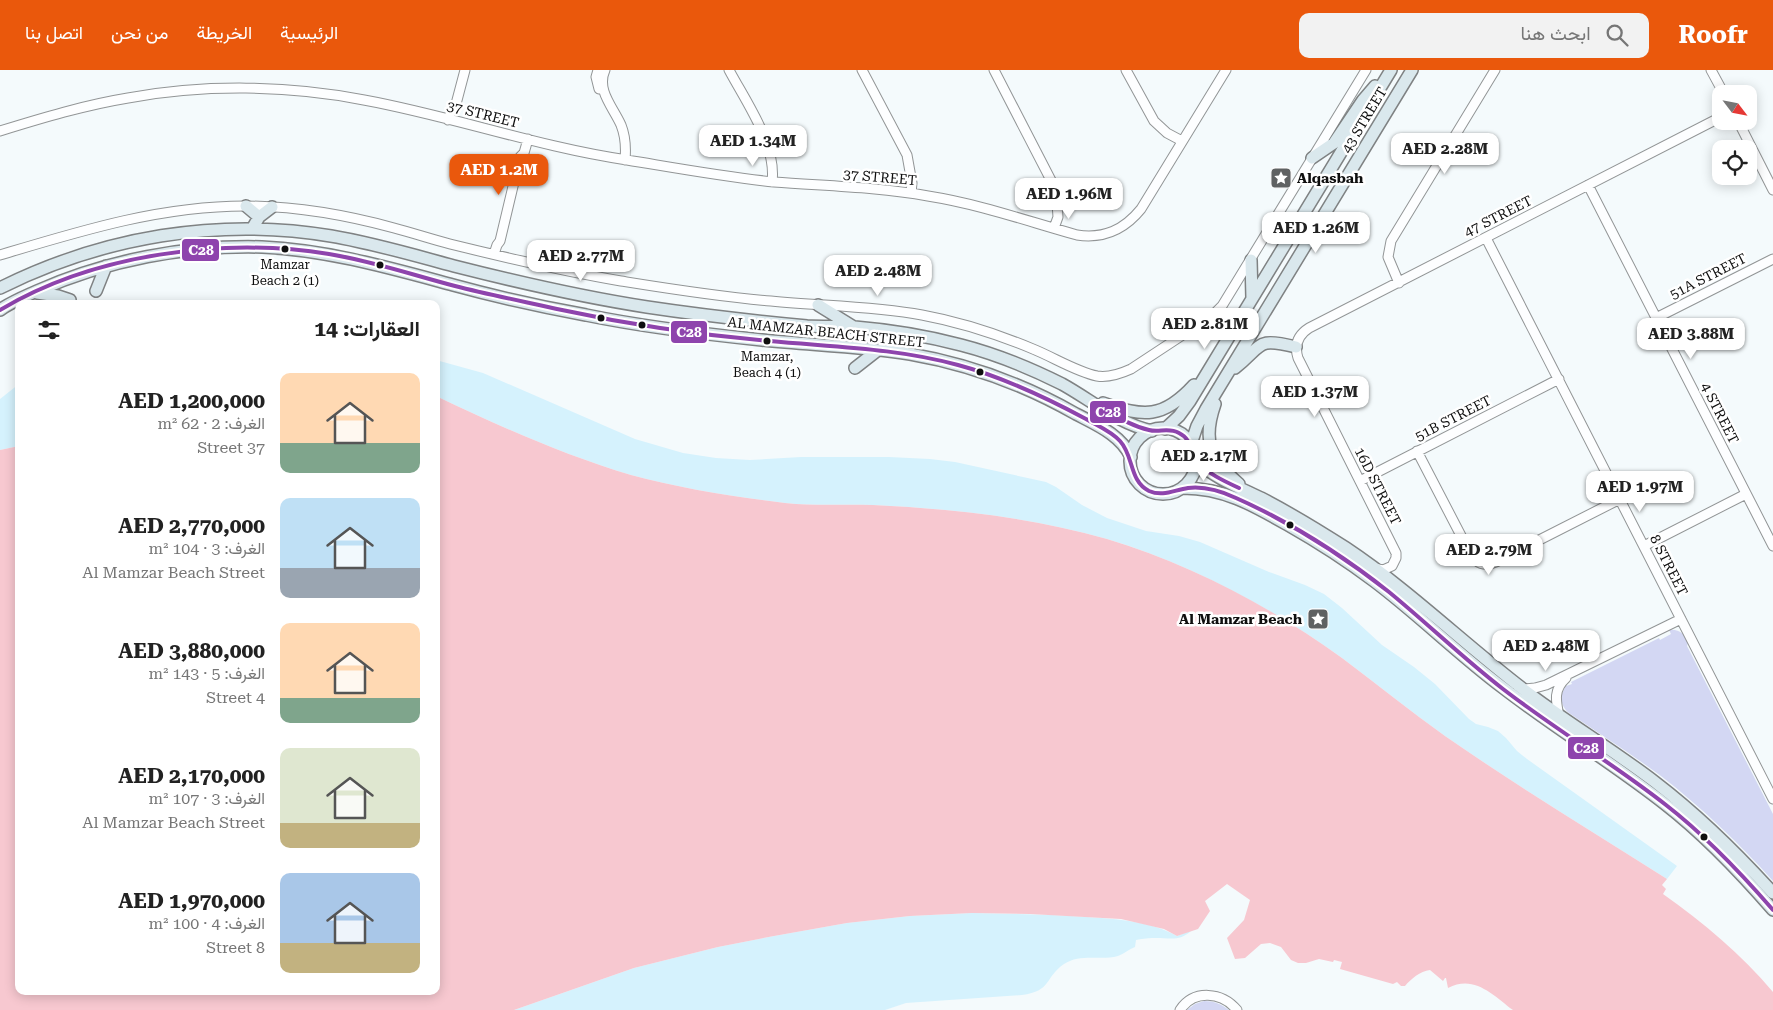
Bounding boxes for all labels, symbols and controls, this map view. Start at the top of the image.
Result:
search box [1299,13,1649,58]
icon: search [1603,21,1631,49]
text: Roofr [1679,21,1748,49]
text: اتصل بنا [25,22,83,43]
text: من نحن [111,22,168,43]
text: الخريطة [196,22,252,43]
text: الرئيسية [280,22,338,43]
text: ابحث هنا [1521,22,1591,45]
street label: 43 STREET [1338,84,1390,156]
north arrow [1712,85,1758,130]
map controls [1712,85,1757,185]
street label: 37 STREET [445,97,521,131]
pin: AED 1.34M [696,124,810,167]
text: AED 1.34M [710,131,796,150]
pin: AED 2.28M [1388,132,1502,175]
text: AED 2.28M [1402,139,1488,158]
button: locate [1712,140,1757,185]
pin: AED 1.2M [447,154,551,196]
text: AED 1.2M [460,160,538,179]
street label: 37 STREET [842,166,918,188]
place icon: Alqasbah [1269,166,1293,190]
place label: Alqasbah [1297,170,1364,186]
pin: AED 1.96M [1012,178,1126,220]
text: AED 1.96M [1026,184,1112,203]
street label: 47 STREET [1461,192,1535,240]
pin: AED 1.26M [1259,212,1373,254]
text: AED 1.26M [1273,218,1359,237]
line badge: C28 [181,238,220,262]
pin: AED 2.77M [524,240,638,282]
text: C28 [188,242,214,258]
marker: Mamzar Beach 2 (1) [280,244,290,254]
text: AED 2.77M [538,246,624,265]
street label: 51A STREET [1667,250,1749,302]
pin: AED 2.48M [821,254,935,297]
place label: Mamzar Beach 2 (1) [251,257,319,288]
unlabelled marker [375,260,385,270]
text: AED 2.48M [835,261,921,280]
pin: AED 2.81M [1148,308,1262,350]
unlabelled marker [596,313,606,323]
street label: AL MAMZAR BEACH STREET [727,314,925,350]
text: AED 2.81M [1162,314,1248,333]
icon: filters [35,316,63,344]
text: العقارات: 14 [314,317,420,341]
pin: AED 3.88M [1634,318,1748,360]
unlabelled marker [637,320,647,330]
line badge: C28 [670,320,708,344]
text: C28 [676,324,702,340]
text: AED 3.88M [1648,324,1734,343]
marker: Mamzar, Beach 4 (1) [762,336,772,346]
place label: Mamzar, Beach 4 (1) [733,349,801,380]
unlabelled marker [975,367,985,377]
pin: AED 1.37M [1258,376,1372,418]
street label: 4 STREET [1698,380,1742,446]
text: AED 1.37M [1272,382,1358,401]
text: AED 1,200,000 [118,389,265,413]
street label: 51B STREET [1412,392,1494,444]
icon: home [320,393,380,453]
line badge: C28 [1089,400,1127,424]
text: C28 [1095,404,1121,420]
text: الغرف: 2 · 62 m² [158,414,265,433]
text: 37 Street [197,438,265,457]
pin: AED 2.17M [1147,440,1261,482]
street label: 16D STREET [1352,445,1404,527]
text: AED 2.17M [1161,446,1247,465]
pin: AED 1.97M [1583,470,1697,513]
text: AED 1.97M [1597,477,1683,496]
text: AED 2,770,000 [118,514,265,538]
icon: home [320,518,380,578]
unlabelled marker [1285,520,1295,530]
street label: 8 STREET [1647,532,1691,598]
pin: AED 2.79M [1432,534,1546,576]
text: الغرف: 3 · 104 m² [149,539,265,558]
text: AED 2.79M [1446,540,1532,559]
text: Al Mamzar Beach Street [82,563,265,582]
place icon: Al Mamzar Beach [1306,607,1330,631]
place label: Al Mamzar Beach [1179,611,1303,627]
pin: AED 2.48M [1489,630,1603,672]
text: AED 2.48M [1503,636,1589,655]
text: AED 3,880,000 [118,639,265,663]
icon: home [320,643,380,703]
text: الغرف: 5 · 143 m² [149,664,265,683]
text: 4 Street [206,688,265,707]
line badge: C28 [1567,736,1605,760]
text: C28 [1573,740,1599,756]
text: AED 2,170,000 [118,764,265,788]
icon: home [320,768,380,828]
text: الغرف: 3 · 107 m² [149,789,265,808]
text: Al Mamzar Beach Street [82,813,265,832]
unlabelled marker [1699,832,1709,842]
text: AED 1,970,000 [118,889,265,913]
icon: home [320,893,380,953]
text: الغرف: 4 · 100 m² [149,914,265,933]
text: 8 Street [206,938,265,957]

